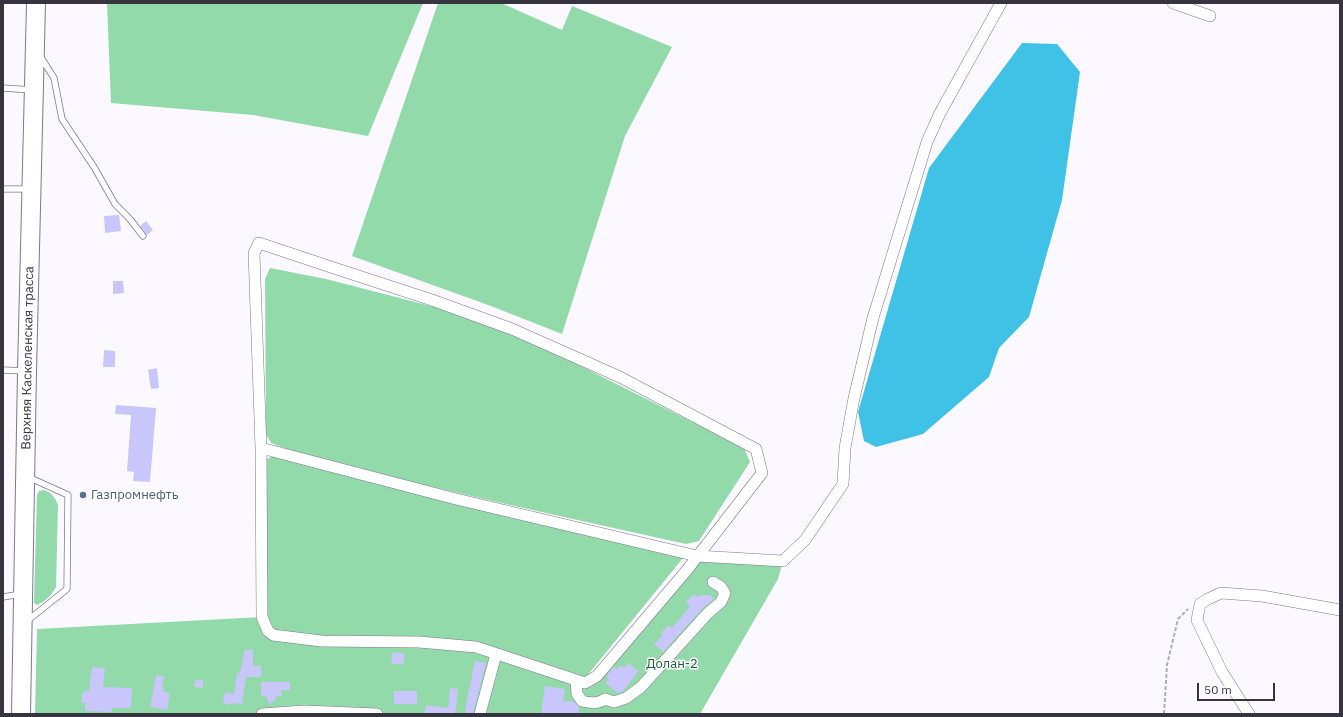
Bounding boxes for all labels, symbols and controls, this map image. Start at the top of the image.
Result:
street label: Верхняя Каскеленская трасса [19,266,37,450]
place label: Газпромнефть [91,487,178,503]
marker: Газпромнефть [78,490,88,500]
park label: Долан-2 [646,656,698,672]
scale bar [1199,675,1277,701]
text: 50 m [1204,682,1232,697]

